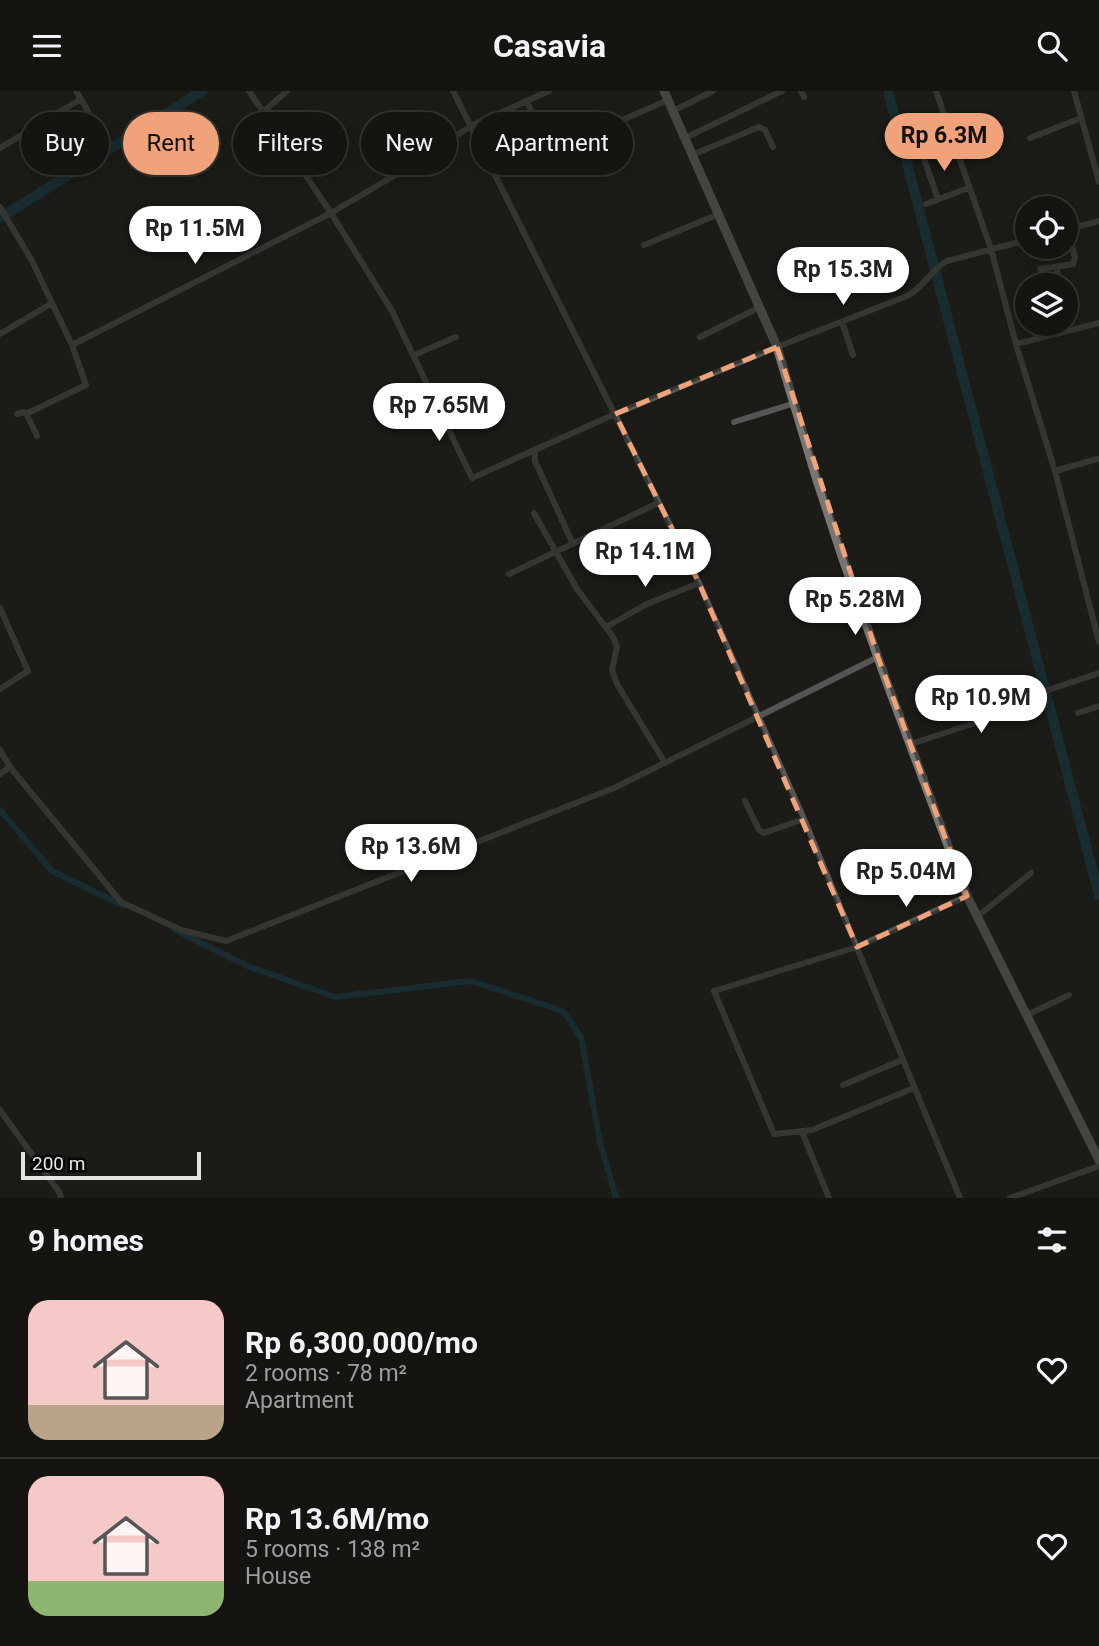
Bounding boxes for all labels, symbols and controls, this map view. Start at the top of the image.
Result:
icon: menu [28,27,66,65]
text: Casavia [493,27,606,65]
icon: search [1033,27,1071,65]
chip: Buy [21,112,109,175]
chip: Rent [123,112,219,175]
chip: Filters [233,112,347,175]
chip: New [361,112,457,175]
chip: Apartment [471,112,633,175]
pin: Rp 6.3M [879,113,1009,173]
text: Rp 6.3M [901,122,987,149]
map controls [1015,196,1078,336]
button: locate [1015,196,1078,259]
pin: Rp 11.5M [123,207,267,266]
text: Rp 11.5M [145,215,245,242]
pin: Rp 15.3M [771,247,915,307]
text: Rp 15.3M [793,256,893,283]
button: layers [1015,273,1078,336]
pin: Rp 7.65M [367,383,511,443]
text: Rp 7.65M [389,392,489,419]
pin: Rp 14.1M [573,529,717,589]
text: Rp 14.1M [595,538,695,565]
pin: Rp 5.28M [783,577,927,637]
text: Rp 5.28M [805,586,905,613]
pin: Rp 10.9M [909,675,1053,735]
text: Rp 10.9M [931,684,1031,711]
pin: Rp 13.6M [339,825,483,884]
text: Rp 13.6M [361,833,461,860]
pin: Rp 5.04M [834,849,978,909]
text: Rp 5.04M [856,858,956,885]
scale bar [21,1149,201,1181]
text: 200 m [32,1152,85,1175]
icon: filters [1033,1221,1071,1259]
text: 9 homes [28,1223,144,1258]
text: Rp 6,300,000/mo [245,1325,478,1360]
icon: home [84,1328,168,1412]
icon: heart [1033,1351,1071,1389]
text: 2 rooms · 78 m² [245,1360,407,1387]
text: Apartment [245,1387,354,1414]
text: Rp 13.6M/mo [245,1501,429,1536]
icon: home [84,1504,168,1588]
icon: heart [1033,1527,1071,1565]
text: 5 rooms · 138 m² [245,1536,420,1563]
text: House [245,1563,311,1590]

